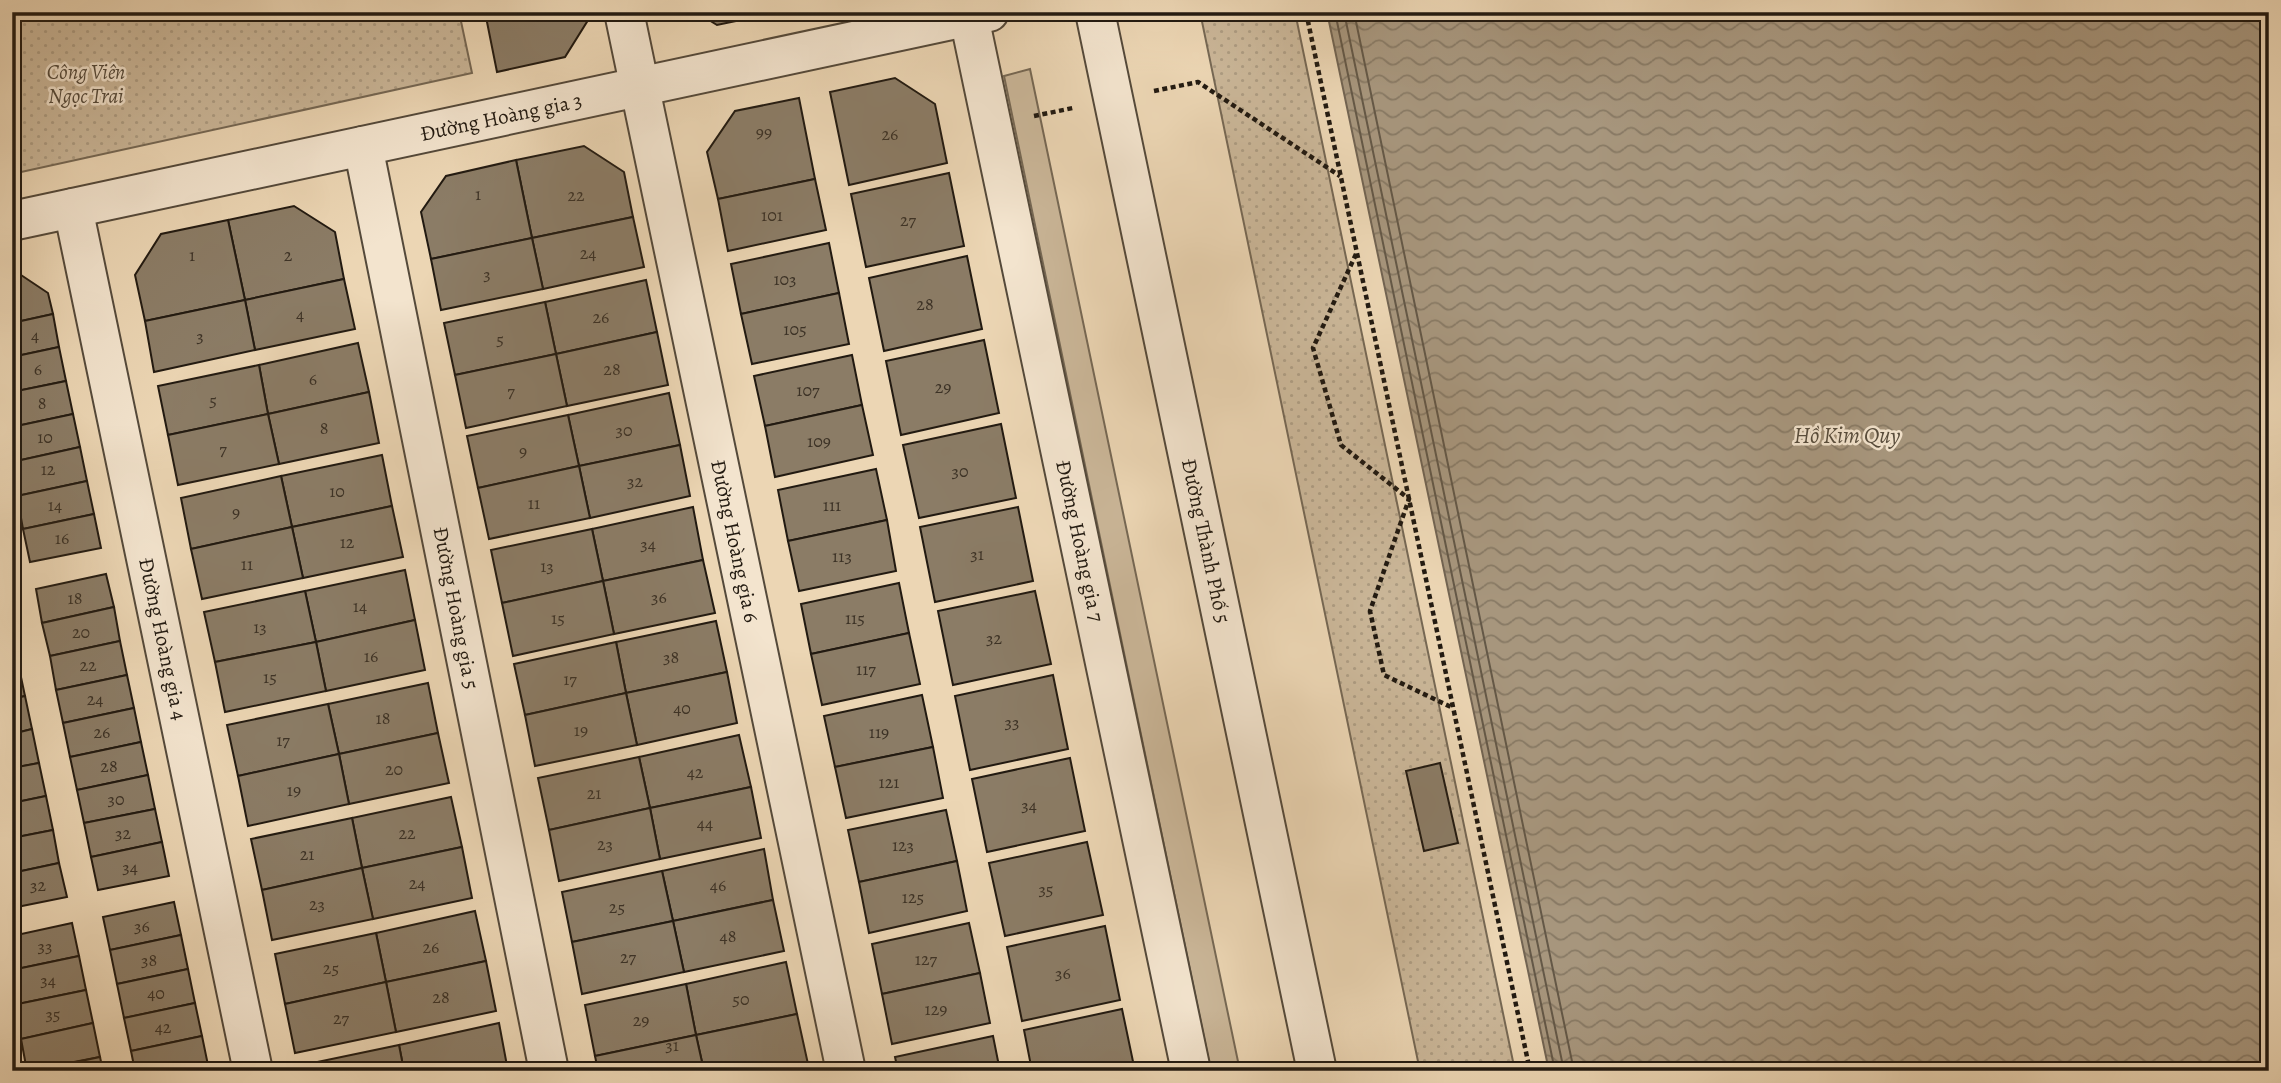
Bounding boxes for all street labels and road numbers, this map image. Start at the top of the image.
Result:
street label: Đường Hoàng gia 3 [418,86,584,148]
street label: Đường Thành Phố 5 [1175,456,1237,626]
street label: Đường Hoàng gia 6 [704,457,766,625]
street label: Đường Hoàng gia 7 [1049,458,1111,625]
street label: Đường Hoàng gia 5 [427,524,485,692]
street label: Đường Hoàng gia 4 [132,555,194,723]

